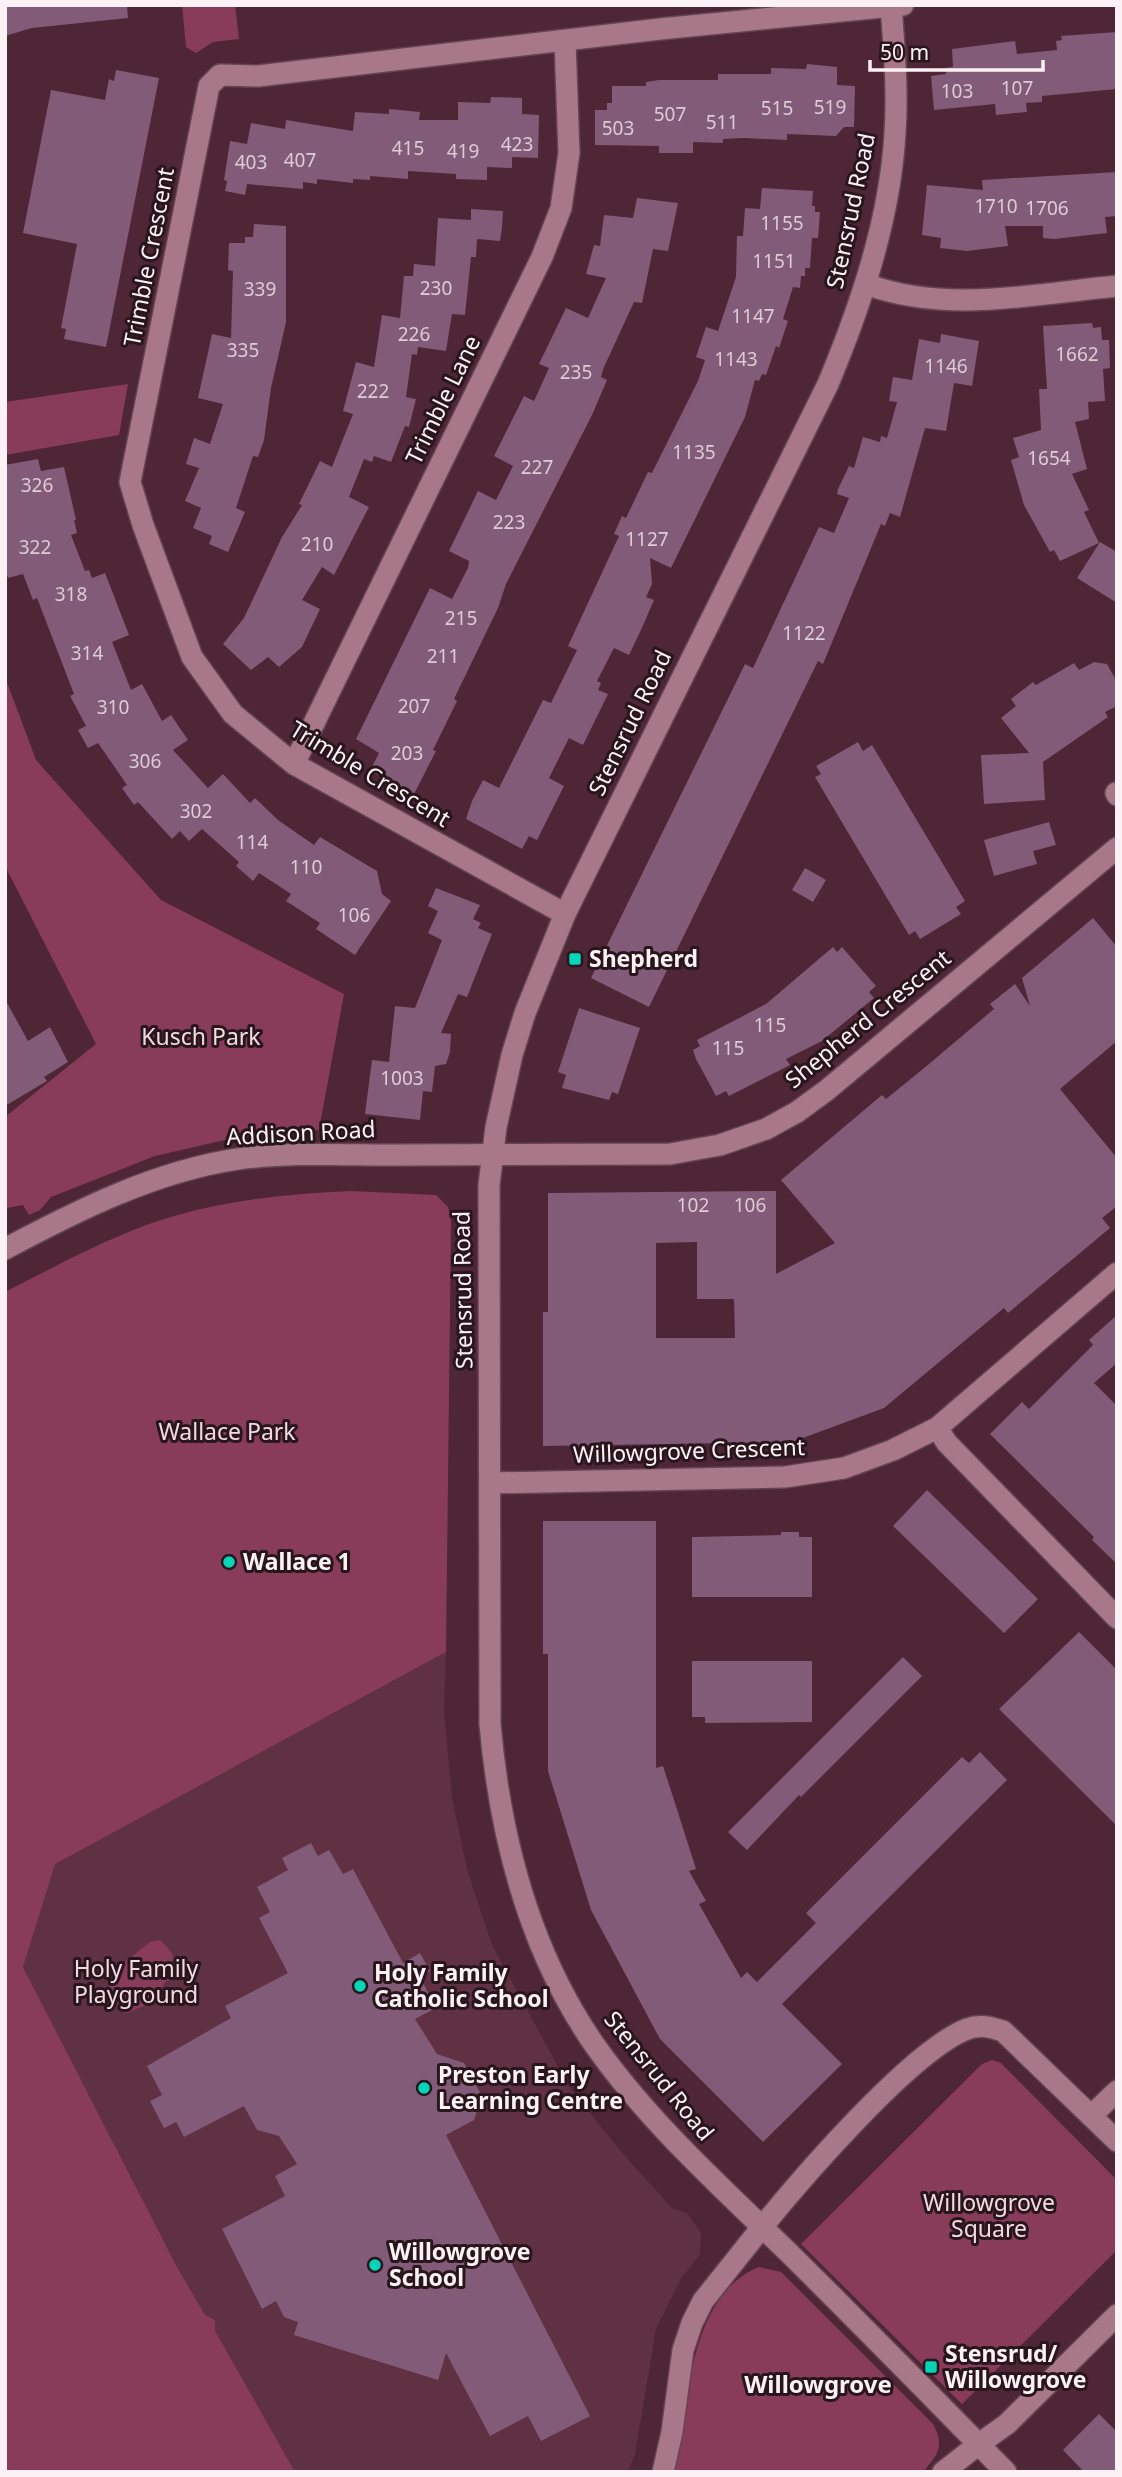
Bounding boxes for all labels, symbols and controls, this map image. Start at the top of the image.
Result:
scale bar [870,28,1043,72]
text: 50 m [880,38,929,66]
house number: 107 [1001,75,1033,101]
house number: 103 [941,78,973,104]
house number: 519 [814,94,846,120]
house number: 515 [761,95,793,121]
house number: 507 [654,101,686,127]
house number: 511 [706,109,738,135]
house number: 503 [602,115,634,141]
street label: Stensrud Road [818,130,882,292]
house number: 423 [501,131,533,157]
house number: 415 [392,135,424,161]
house number: 419 [447,138,479,164]
house number: 407 [284,147,316,173]
house number: 403 [235,149,267,175]
street label: Trimble Crescent [115,165,181,349]
house number: 1710 [974,193,1018,219]
house number: 1706 [1025,195,1069,221]
house number: 1155 [760,210,804,236]
house number: 1151 [752,248,796,274]
house number: 230 [420,275,452,301]
house number: 339 [244,276,276,302]
house number: 1147 [731,303,775,329]
house number: 226 [398,321,430,347]
street label: Trimble Lane [397,330,487,469]
house number: 335 [227,337,259,363]
house number: 1662 [1055,341,1099,367]
house number: 1143 [714,346,758,372]
house number: 1146 [924,353,968,379]
house number: 235 [560,359,592,385]
house number: 222 [357,378,389,404]
house number: 1135 [672,439,716,465]
house number: 1654 [1027,445,1071,471]
house number: 227 [521,454,553,480]
house number: 326 [21,472,53,498]
house number: 223 [493,509,525,535]
house number: 1127 [625,526,669,552]
house number: 210 [301,531,333,557]
house number: 322 [19,534,51,560]
house number: 318 [55,581,87,607]
house number: 215 [445,605,477,631]
house number: 1122 [782,620,826,646]
house number: 314 [71,640,103,666]
house number: 211 [427,643,459,669]
street label: Stensrud Road [580,644,678,801]
house number: 207 [398,693,430,719]
house number: 310 [97,694,129,720]
street label: Trimble Crescent [284,713,457,834]
house number: 203 [391,740,423,766]
house number: 306 [129,748,161,774]
house number: 302 [180,798,212,824]
house number: 114 [236,829,268,855]
house number: 110 [290,854,322,880]
house number: 106 [338,902,370,928]
street label: Shepherd Crescent [778,941,957,1095]
place label: Shepherd [589,942,698,974]
marker: Shepherd [567,951,583,967]
house number: 115 [754,1012,786,1038]
park label: Kusch Park [141,1020,261,1052]
house number: 115 [712,1035,744,1061]
house number: 1003 [380,1065,424,1091]
street label: Addison Road [226,1112,376,1152]
house number: 102 [677,1192,709,1218]
house number: 106 [734,1192,766,1218]
street label: Stensrud Road [445,1211,479,1369]
park label: Wallace Park [158,1415,296,1447]
street label: Willowgrove Crescent [572,1430,805,1470]
place label: Wallace 1 [243,1545,351,1577]
marker: Wallace 1 [221,1554,237,1570]
park label: Holy Family Playground [74,1952,199,2010]
place label: Holy Family Catholic School [374,1956,549,2014]
marker: Holy Family Catholic School [352,1978,368,1994]
street label: Stensrud Road [598,2004,722,2147]
place label: Preston Early Learning Centre [438,2058,623,2116]
marker: Preston Early Learning Centre [416,2080,432,2096]
park label: Willowgrove Square [923,2186,1055,2244]
place label: Willowgrove School [389,2235,531,2293]
marker: Willowgrove School [367,2257,383,2273]
place label: Stensrud/ Willowgrove [945,2337,1087,2395]
marker: Stensrud/ Willowgrove [923,2359,939,2375]
district label: Willowgrove [744,2367,892,2400]

